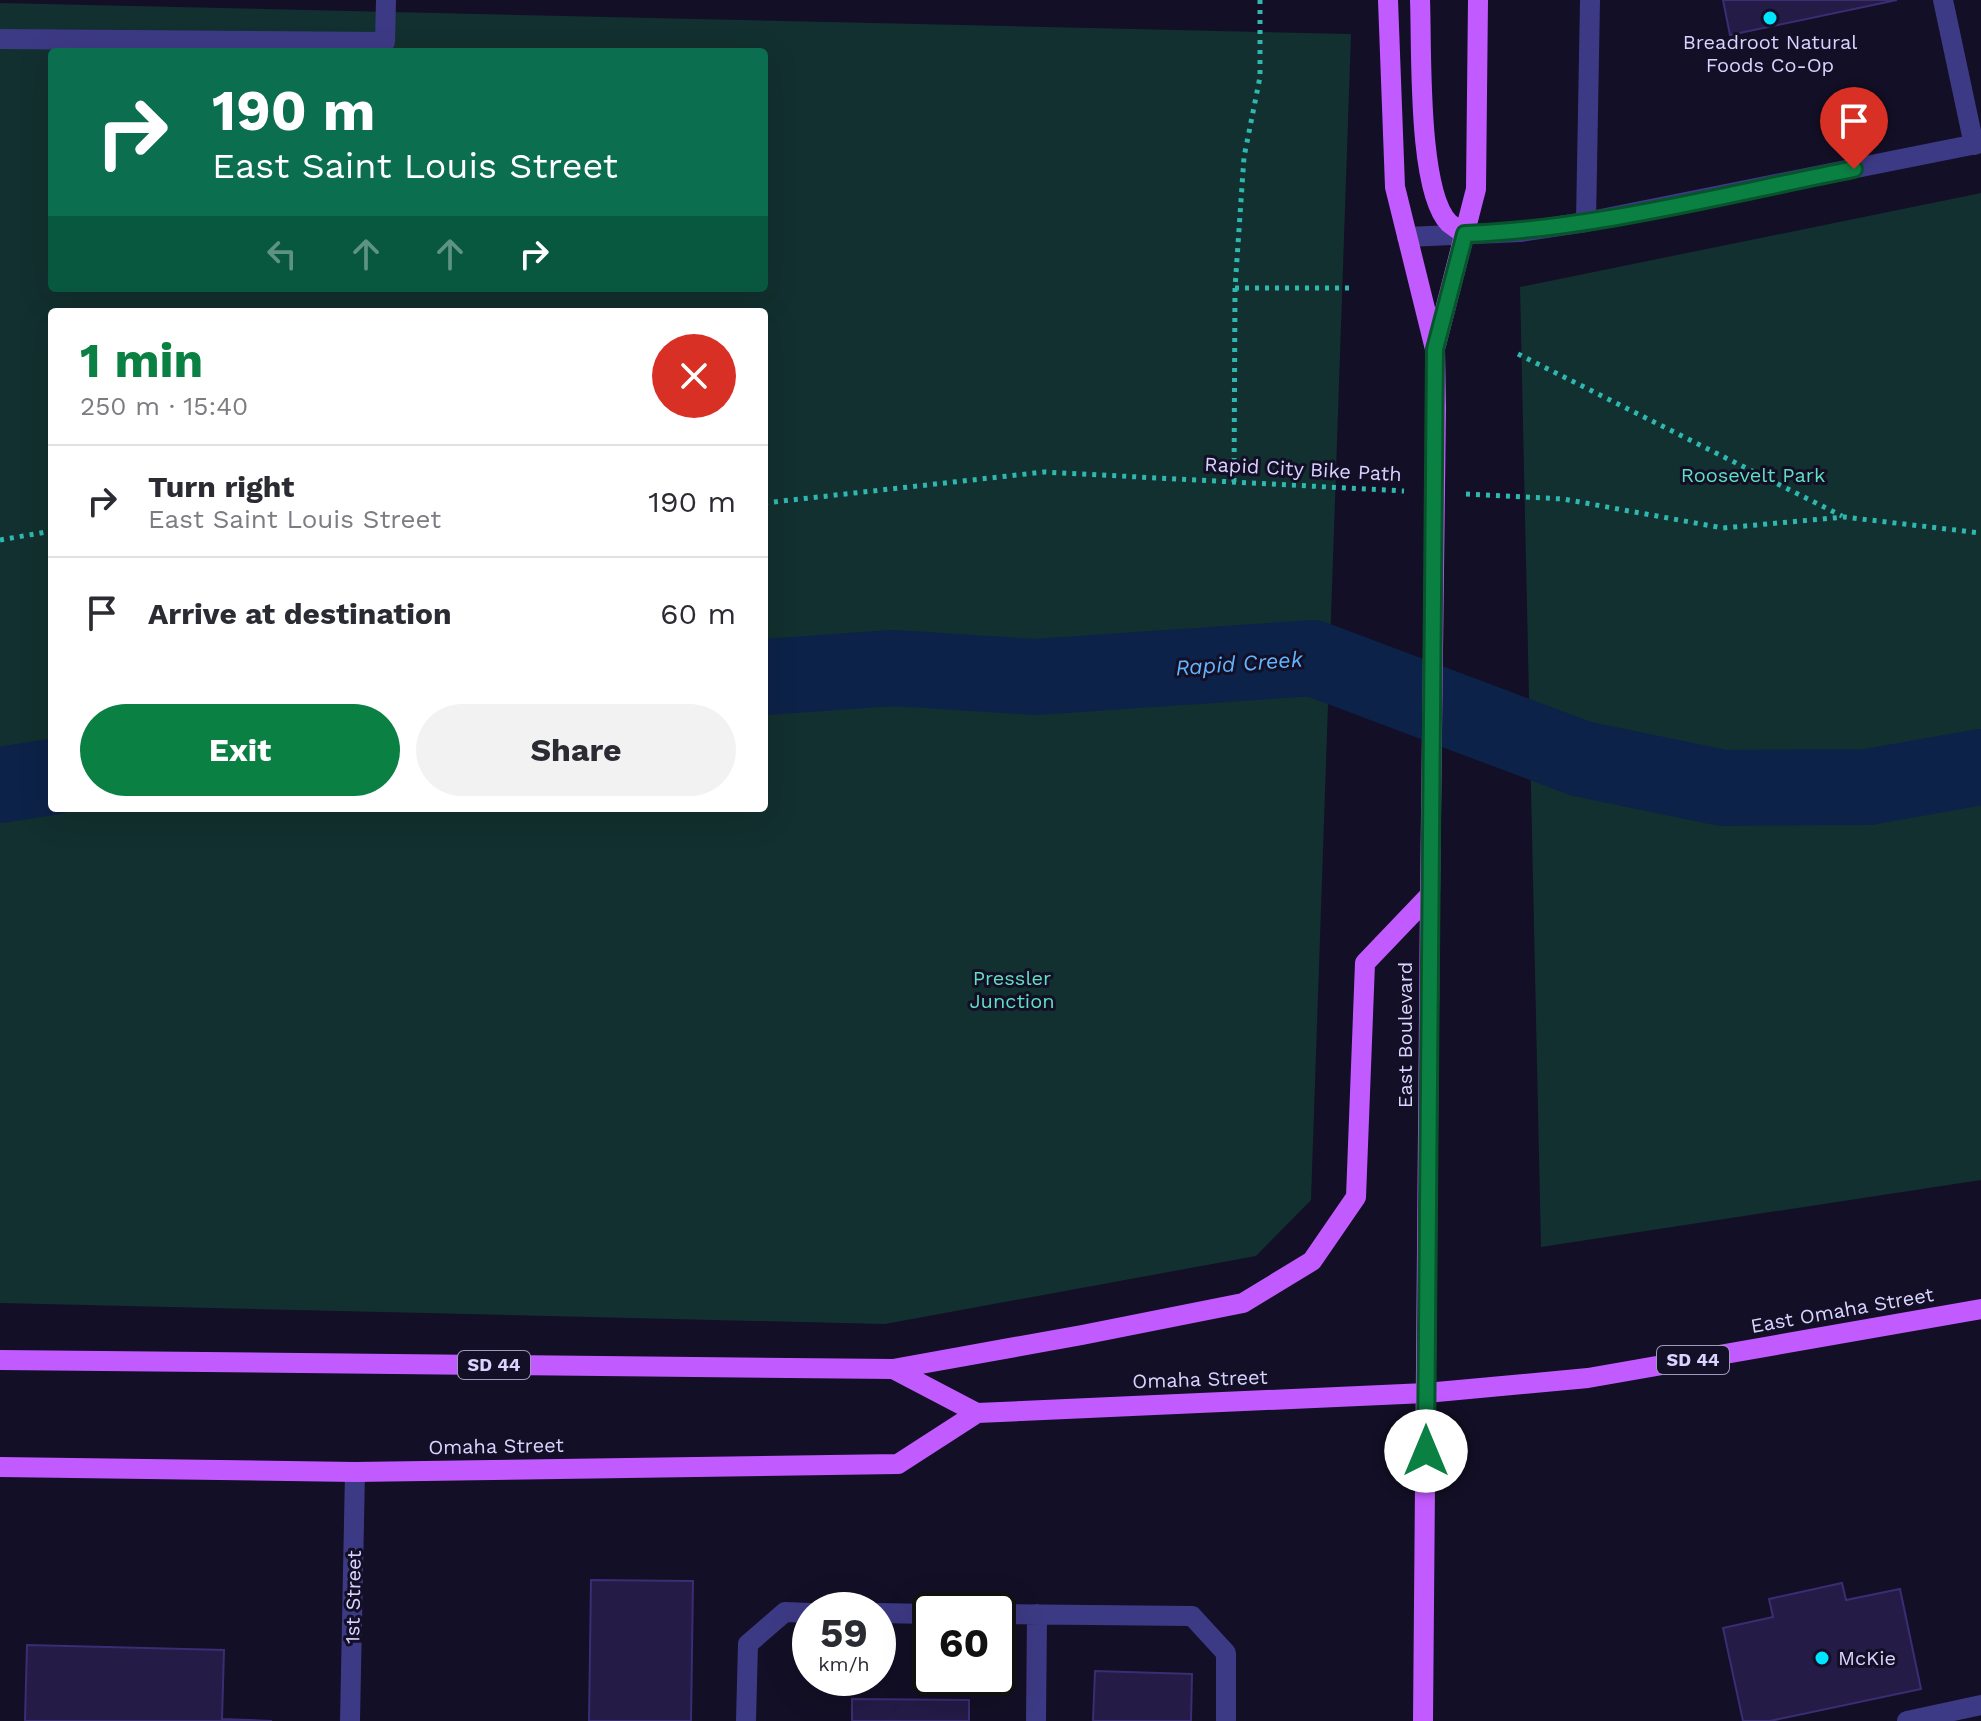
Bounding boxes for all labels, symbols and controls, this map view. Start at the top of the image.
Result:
marker: Breadroot Natural Foods Co-Op [1761,9,1779,27]
place label: Breadroot Natural Foods Co-Op [1683,30,1857,77]
text: 190 m [212,78,375,144]
icon: right [80,80,184,184]
pin [1820,87,1888,169]
icon: arrive [1832,99,1876,143]
text: East Saint Louis Street [212,145,618,187]
icon: left [260,232,304,276]
icon: ahead [344,232,388,276]
icon: ahead [428,232,472,276]
icon: right [512,232,556,276]
text: 1 min [80,332,203,389]
button: close [652,334,736,418]
text: 250 m · 15:40 [80,391,248,421]
street label: Rapid City Bike Path [1204,452,1402,486]
park label: Roosevelt Park [1681,463,1825,487]
text: Turn right [148,469,294,504]
icon: right [80,479,124,523]
text: 190 m [648,484,736,519]
text: East Saint Louis Street [148,504,441,534]
icon: arrive [80,591,124,635]
text: Arrive at destination [148,596,452,631]
text: 60 m [660,596,736,631]
water label: Rapid Creek [1175,647,1304,680]
button: Exit [80,704,400,796]
button: Share [416,704,736,796]
street label: East Boulevard [1393,962,1417,1108]
park label: Pressler Junction [969,966,1055,1013]
street label: East Omaha Street [1749,1282,1936,1338]
road number: SD 44 [1657,1346,1729,1374]
road number: SD 44 [458,1351,530,1379]
street label: Omaha Street [1132,1365,1269,1393]
position arrow [1384,1409,1468,1493]
street label: Omaha Street [428,1433,565,1459]
street label: 1st Street [340,1549,366,1644]
speed limit sign: 60 [912,1592,1016,1696]
text: 59 [820,1610,868,1657]
place label: McKie [1838,1646,1896,1670]
marker: McKie [1813,1649,1831,1667]
text: km/h [818,1652,870,1676]

